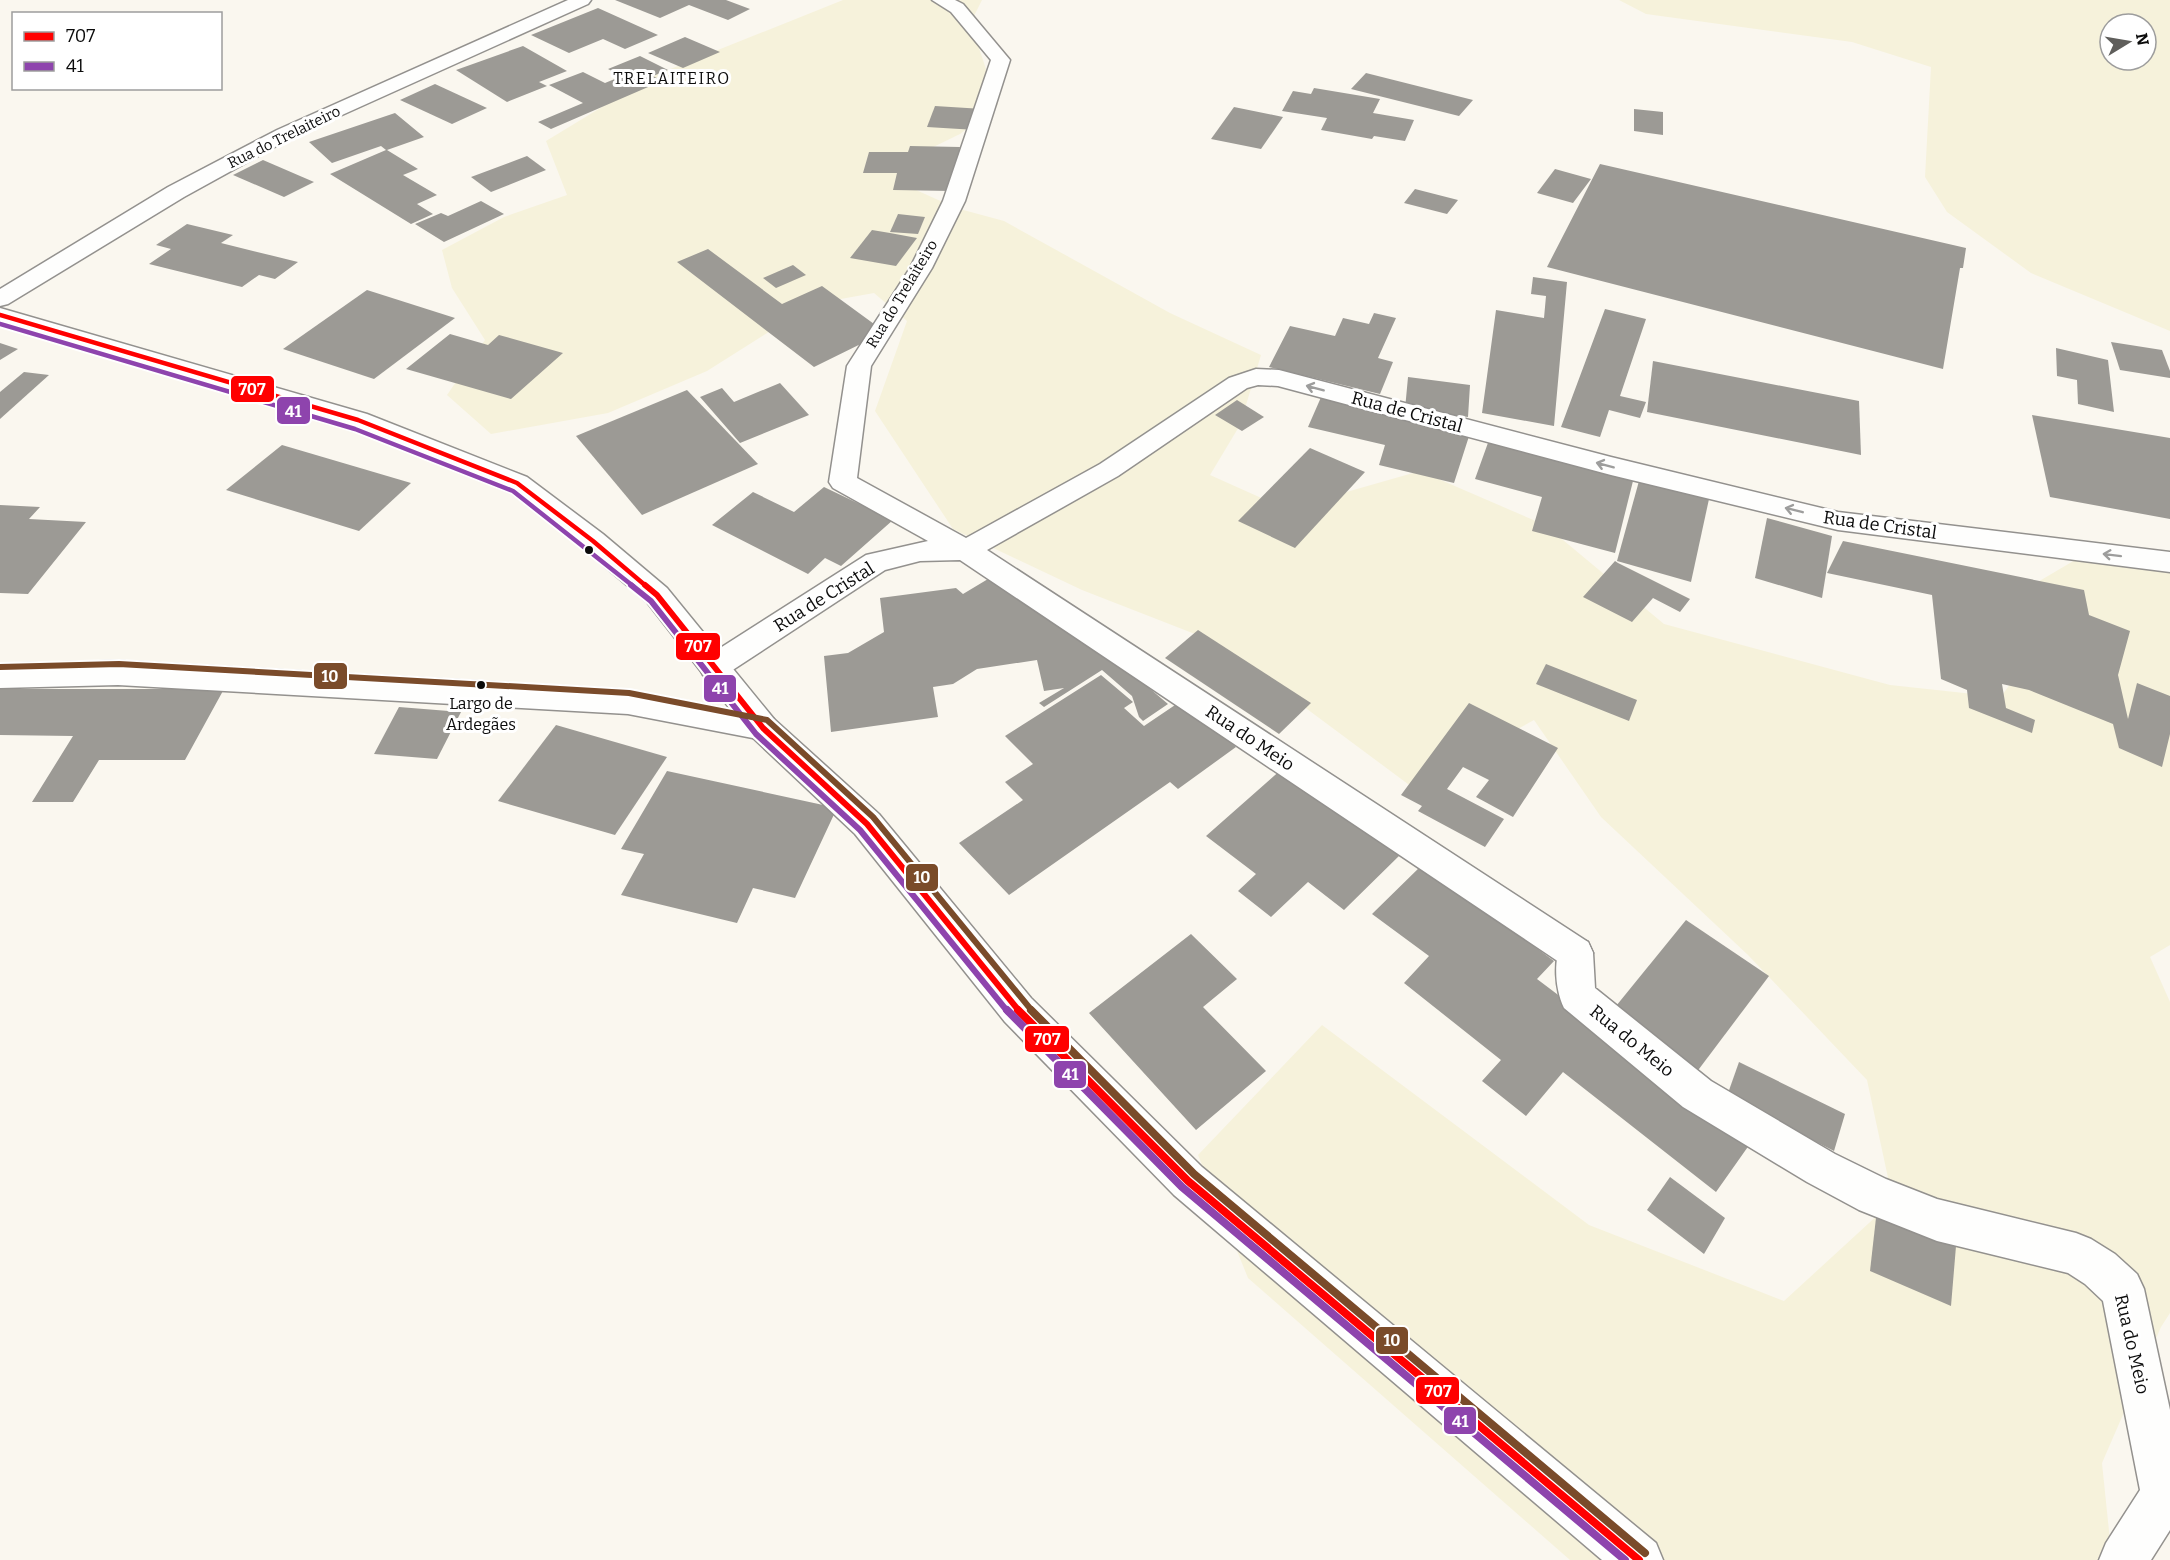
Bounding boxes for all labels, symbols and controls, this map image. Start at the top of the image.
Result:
legend [12,12,222,90]
north arrow [2098,12,2158,72]
text: 707 [66,25,95,47]
text: N [2132,31,2153,47]
text: 41 [66,55,85,77]
district label: TRELAITEIRO [613,69,731,88]
street label: Rua do Trelaiteiro [225,102,343,172]
street label: Rua do Trelaiteiro [863,237,941,351]
line badge: 707 [230,375,275,403]
text: 707 [238,380,266,399]
one-way arrow [1306,381,1325,393]
street label: Rua de Cristal [1349,387,1465,437]
line badge: 41 [276,396,311,425]
text: 41 [285,402,301,421]
one-way arrow [1596,458,1615,470]
one-way arrow [1785,504,1804,516]
street label: Rua de Cristal [1822,506,1938,544]
unlabelled marker [583,544,595,556]
one-way arrow [2103,549,2122,560]
street label: Rua de Cristal [770,557,878,637]
line badge: 707 [675,632,721,661]
text: 707 [684,637,712,656]
line badge: 10 [313,662,348,690]
text: 10 [321,667,339,686]
line badge: 41 [703,674,737,703]
marker: Largo de Ardegães [475,679,487,691]
text: 41 [712,679,728,698]
place label: Largo de Ardegães [446,694,516,734]
street label: Rua do Meio [1202,700,1298,776]
line badge: 10 [905,863,939,892]
text: 10 [913,868,931,887]
street label: Rua do Meio [1585,1000,1679,1082]
line badge: 707 [1024,1025,1070,1053]
text: 707 [1033,1030,1061,1049]
line badge: 41 [1053,1060,1087,1089]
text: 41 [1062,1065,1078,1084]
street label: Rua do Meio [2110,1292,2154,1396]
line badge: 10 [1375,1326,1409,1355]
text: 10 [1383,1331,1401,1350]
line badge: 707 [1415,1376,1460,1405]
text: 707 [1424,1382,1452,1401]
line badge: 41 [1443,1406,1477,1435]
text: 41 [1452,1412,1468,1431]

